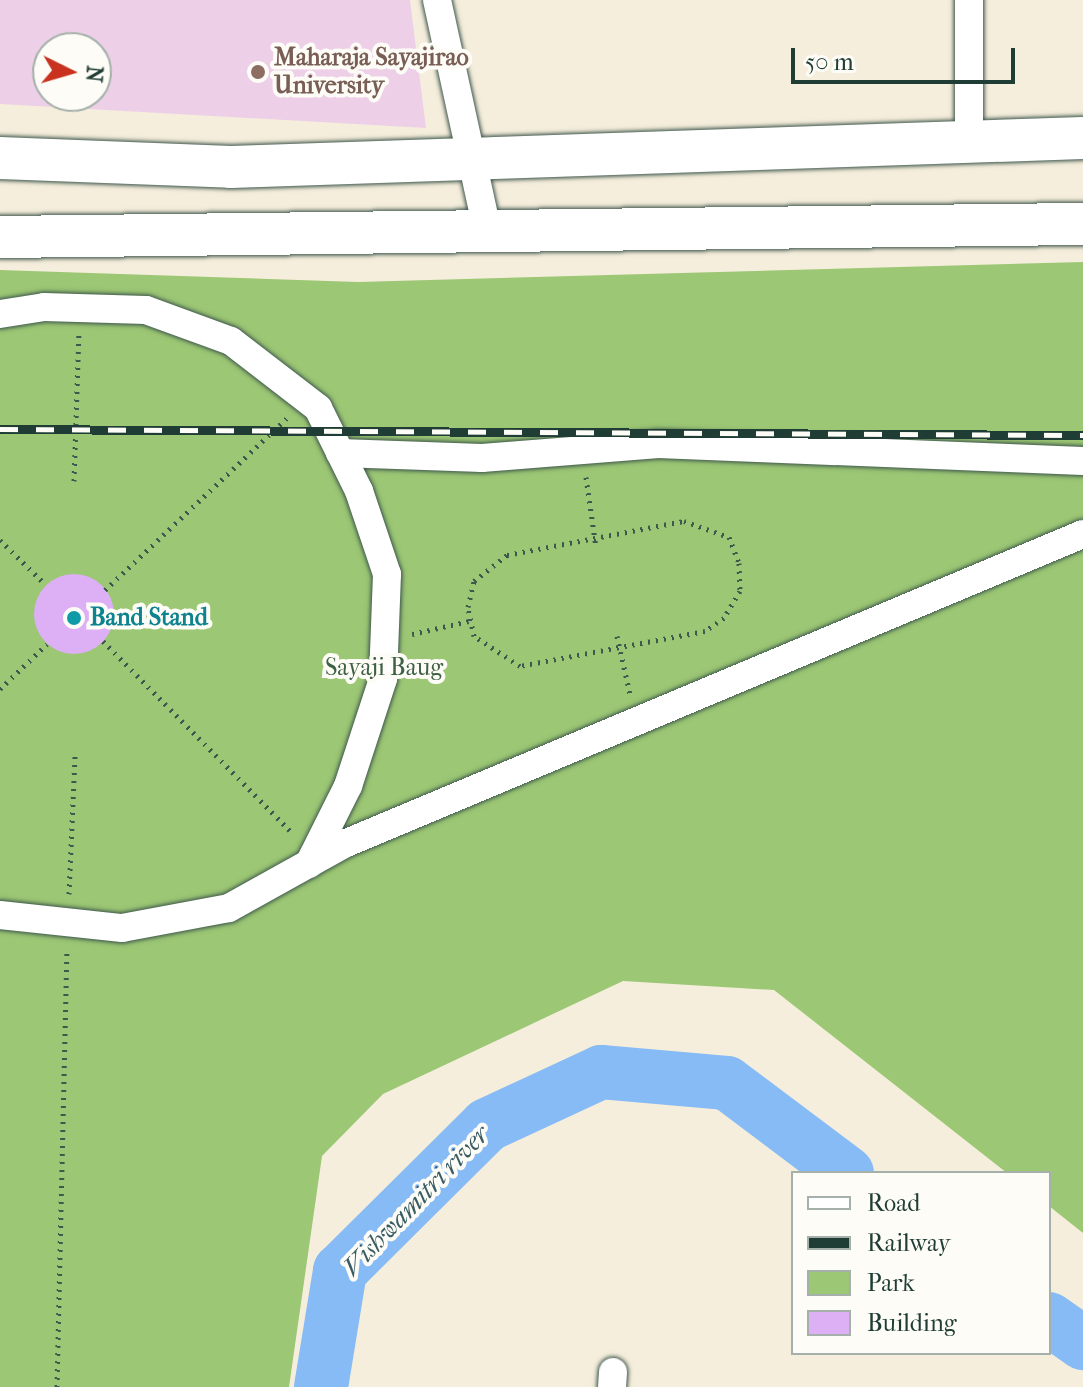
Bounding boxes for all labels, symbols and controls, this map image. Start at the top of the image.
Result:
north arrow [32,32,112,112]
scale bar [795,32,1019,82]
place label: Maharaja Sayajirao University [274,44,469,100]
text: 50 m [805,48,854,76]
marker: Maharaja Sayajirao University [249,63,267,81]
text: N [80,64,108,83]
place label: Band Stand [90,604,208,632]
marker: Band Stand [65,609,83,627]
park label: Sayaji Baug [325,654,443,682]
water label: Vishwamitri river [336,1119,496,1283]
legend [791,1171,1051,1355]
text: Road [867,1189,920,1217]
text: Railway [867,1229,950,1257]
text: Park [867,1269,915,1297]
text: Building [867,1309,957,1337]

